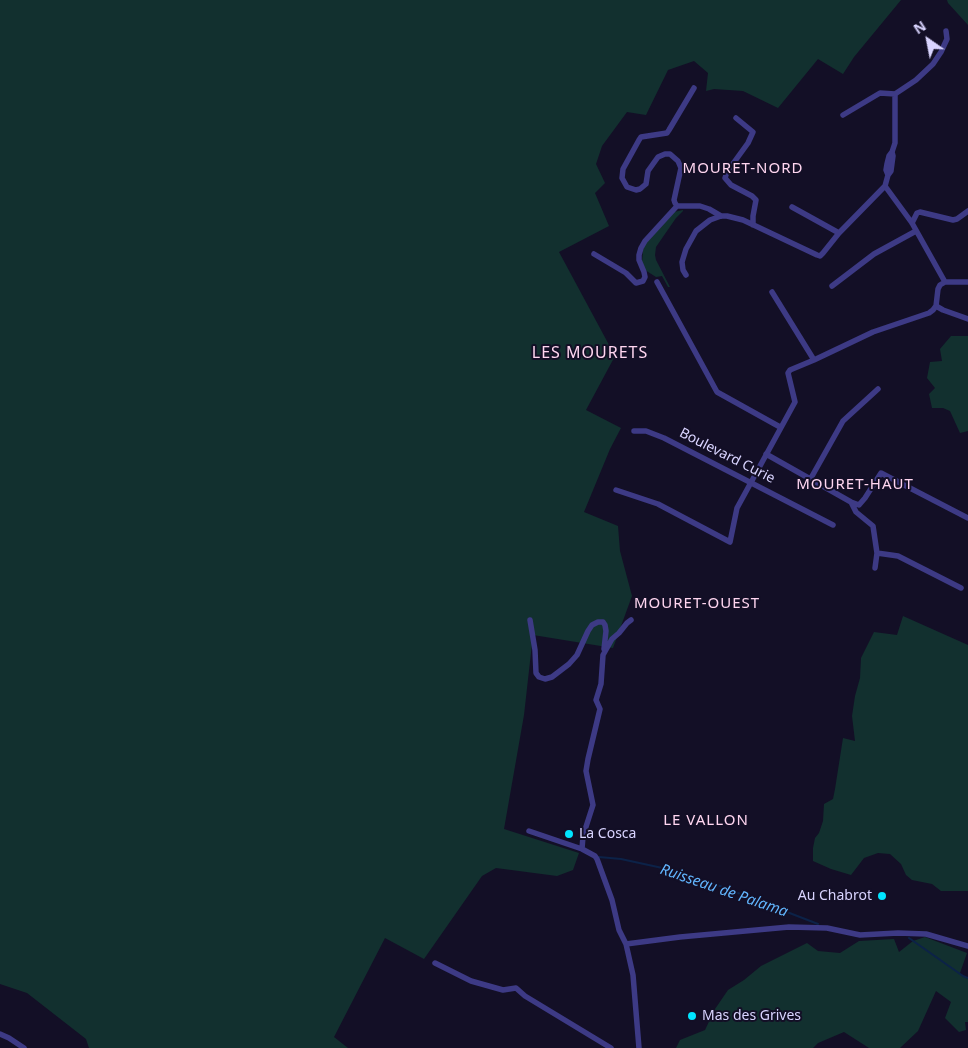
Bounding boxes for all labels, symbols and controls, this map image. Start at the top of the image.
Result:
north arrow [903,15,953,65]
text: N [910,16,930,38]
district label: MOURET-NORD [681,160,805,178]
district label: LES MOURETS [530,343,650,363]
street label: Boulevard Curie [676,425,778,487]
district label: MOURET-HAUT [795,476,915,494]
district label: MOURET-OUEST [632,595,762,613]
district label: LE VALLON [662,812,750,830]
place label: La Cosca [579,826,636,842]
marker: La Cosca [563,828,575,840]
water label: Ruisseau de Palama [658,861,790,921]
place label: Au Chabrot [798,888,872,904]
marker: Au Chabrot [876,890,888,902]
place label: Mas des Grives [702,1008,801,1024]
marker: Mas des Grives [686,1010,698,1022]

